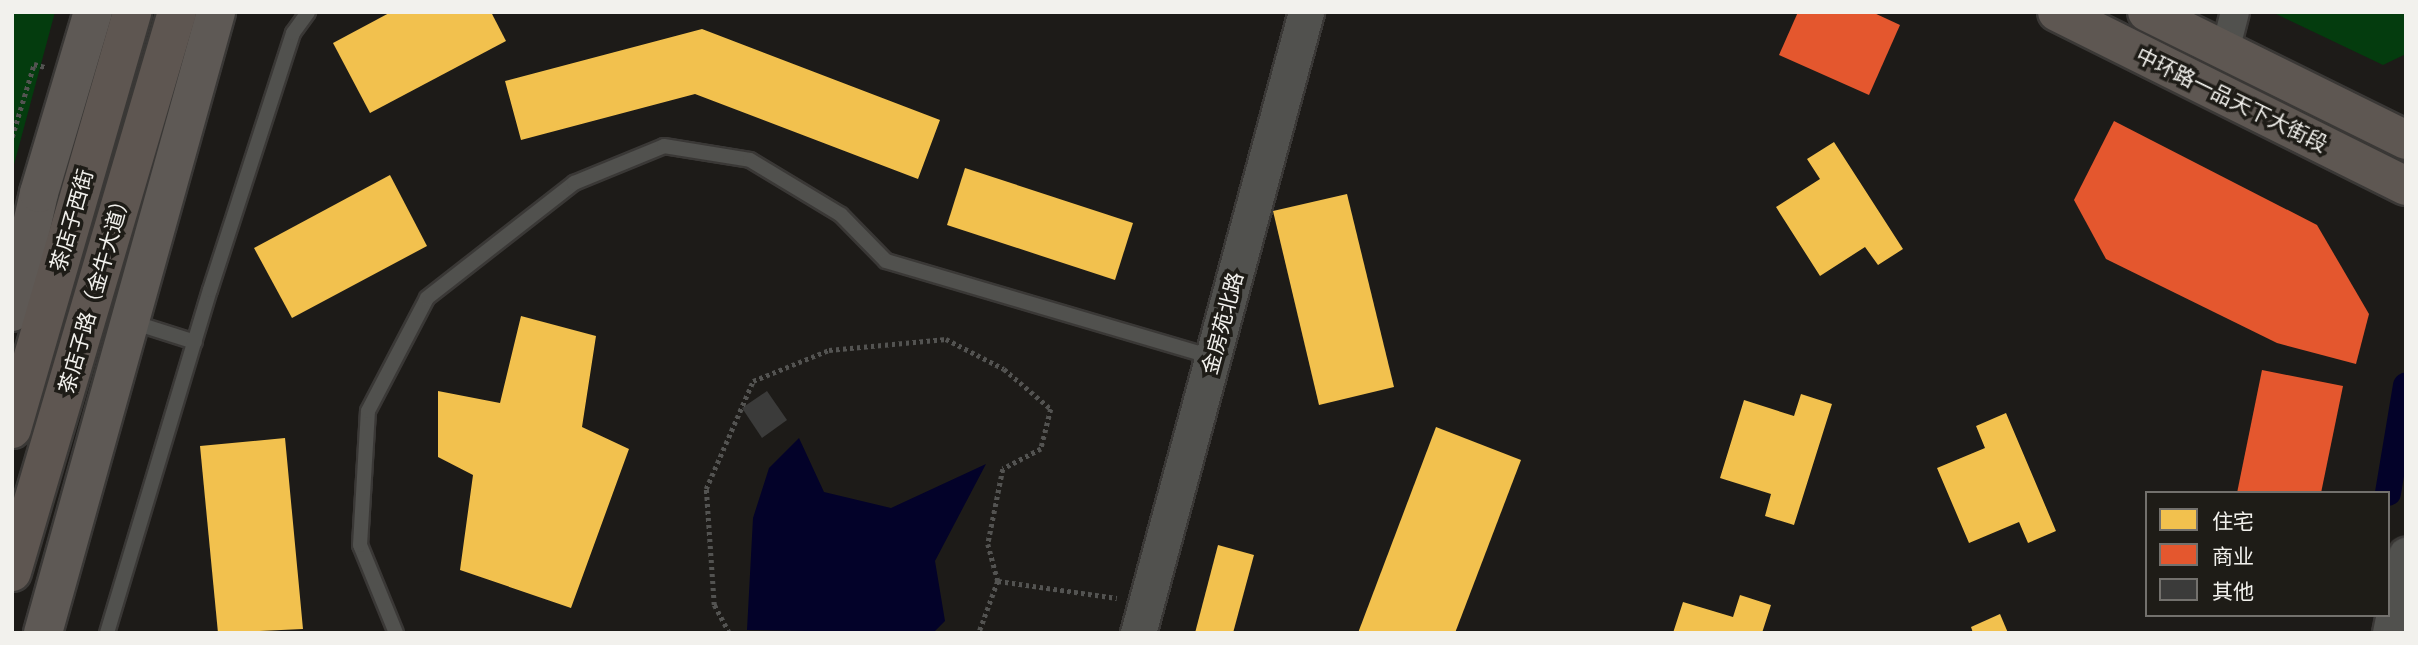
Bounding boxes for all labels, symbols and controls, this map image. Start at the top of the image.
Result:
street label: 中环路一品天下大街段 [2132,42,2332,156]
street label: 茶店子西街 [44,166,98,274]
street label: 茶店子路（金牛大道） [53,188,135,396]
street label: 金房苑北路 [1196,269,1248,377]
legend [2145,491,2390,617]
text: 住宅 [2212,507,2254,535]
text: 商业 [2212,542,2254,570]
text: 其他 [2212,577,2254,605]

